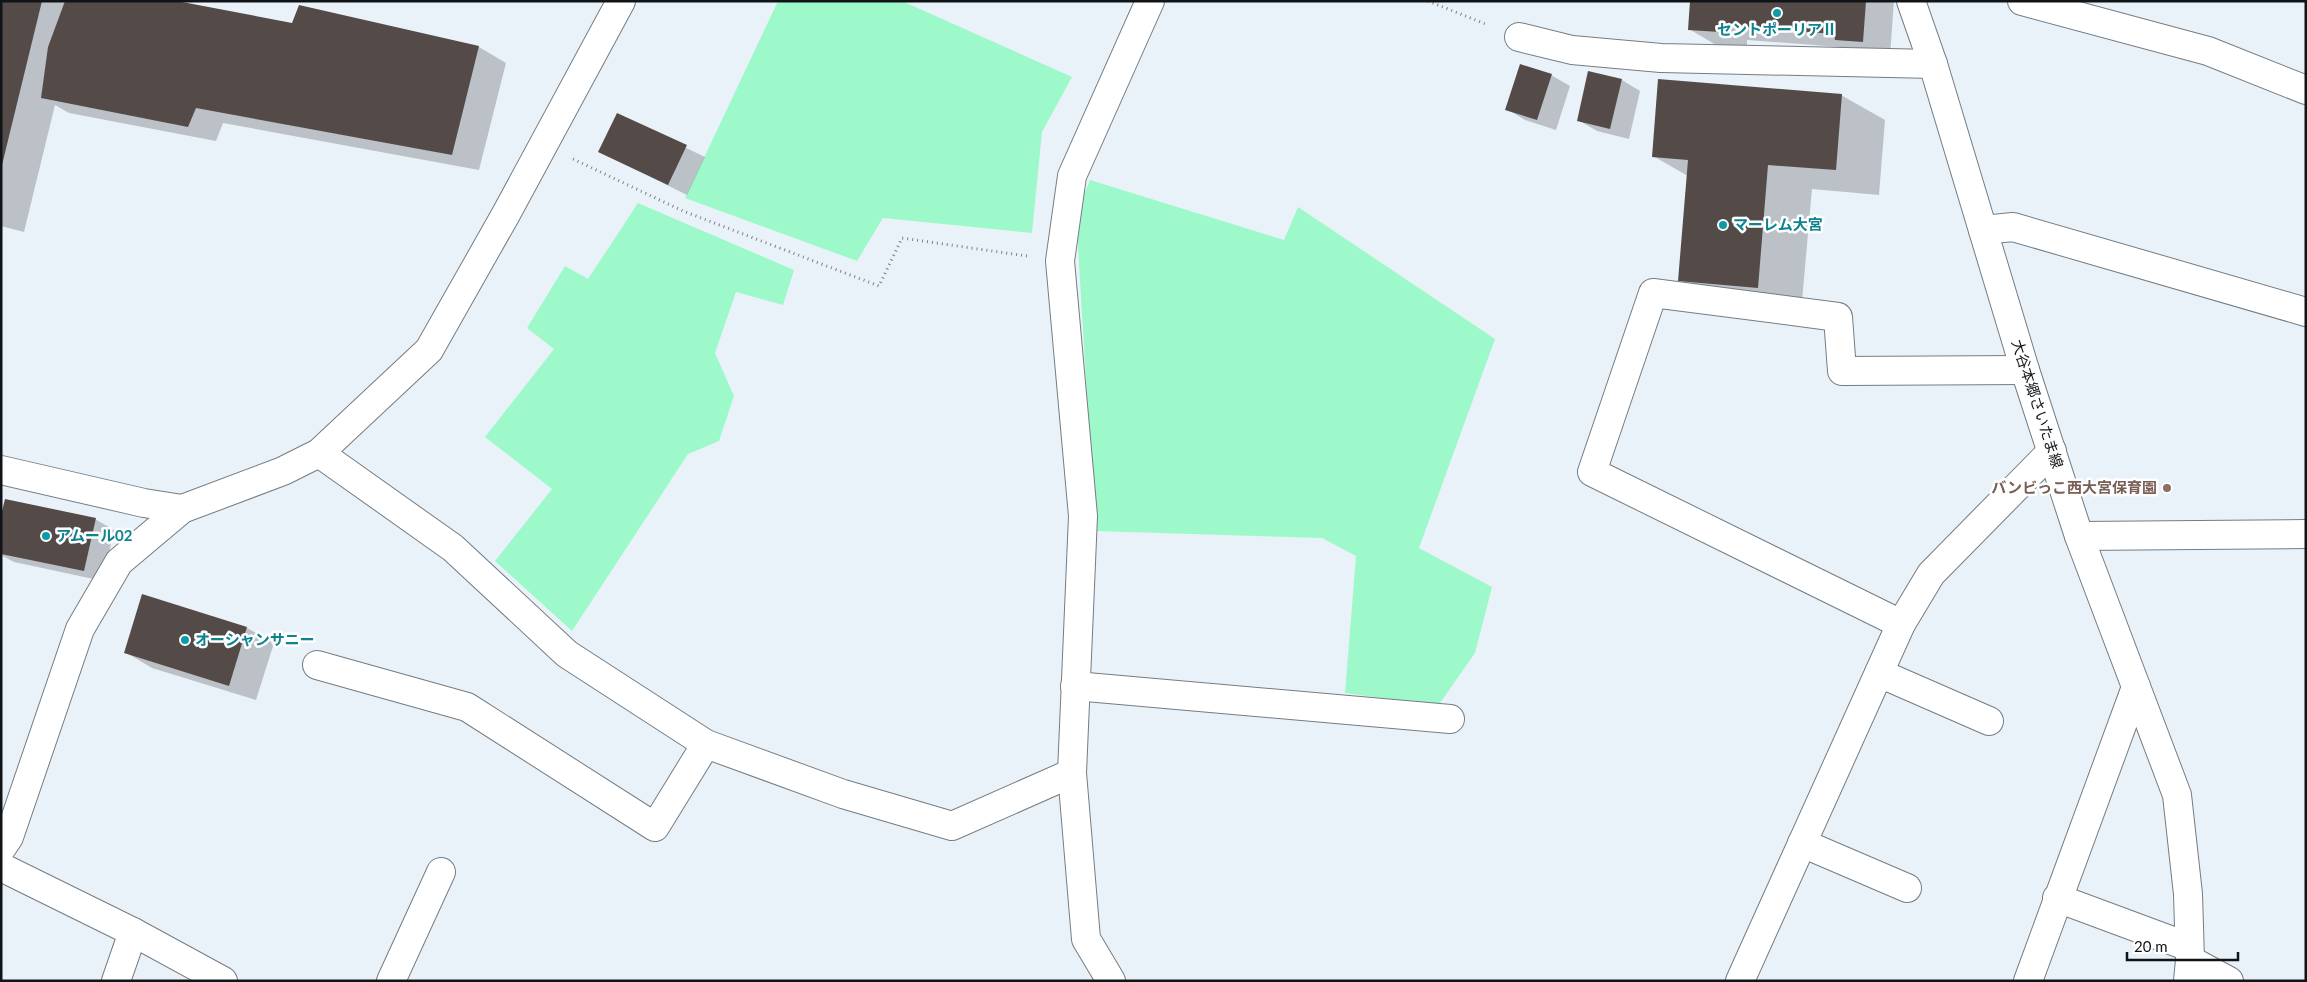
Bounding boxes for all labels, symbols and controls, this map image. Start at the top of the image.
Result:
marker: セントポーリアⅡ [1771,7,1783,19]
place label: セントポーリアⅡ [1717,20,1837,38]
place label: マーレム大宮 [1733,215,1823,233]
marker: マーレム大宮 [1717,219,1729,231]
street label: 大谷本郷さいたま線 [2009,337,2067,470]
place label: バンビっこ西大宮保育園 [1991,478,2157,496]
marker: バンビっこ西大宮保育園 [2161,482,2173,494]
place label: アムール02 [56,526,133,544]
marker: アムール02 [40,530,52,542]
place label: オーシャンサニー [195,630,315,648]
marker: オーシャンサニー [179,634,191,646]
scale bar [2127,930,2238,962]
text: 20 m [2134,937,2168,955]

